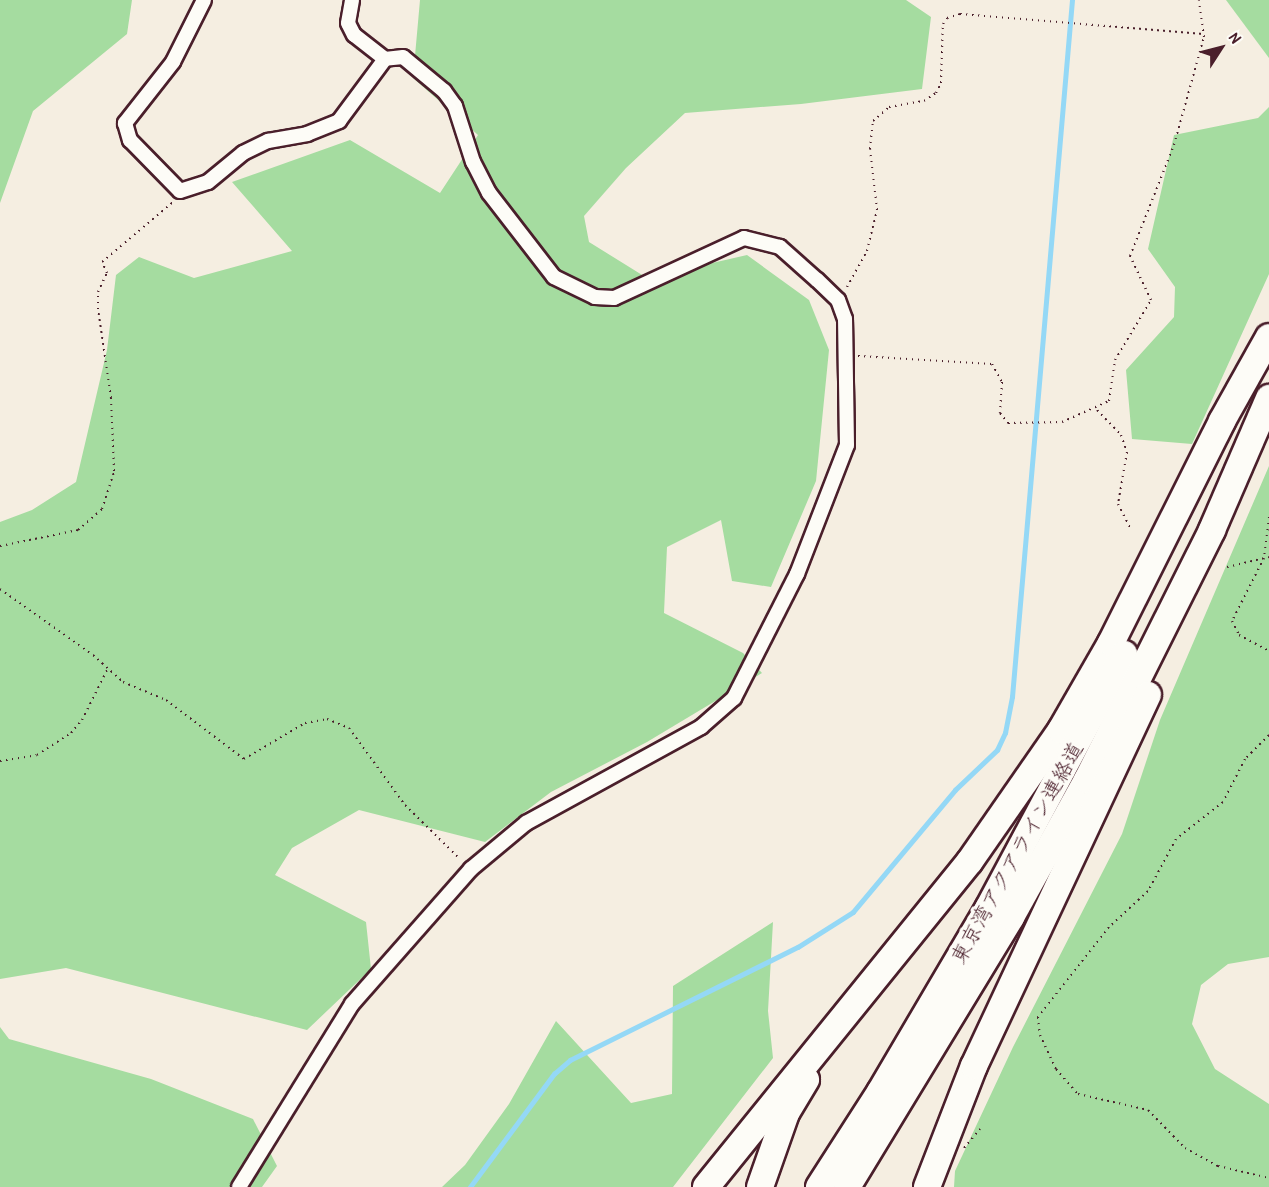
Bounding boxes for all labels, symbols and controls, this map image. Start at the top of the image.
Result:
north arrow [1191,18,1251,78]
text: N [1224,28,1247,47]
street label: 東京湾アクアライン連絡道 [945,737,1089,969]

